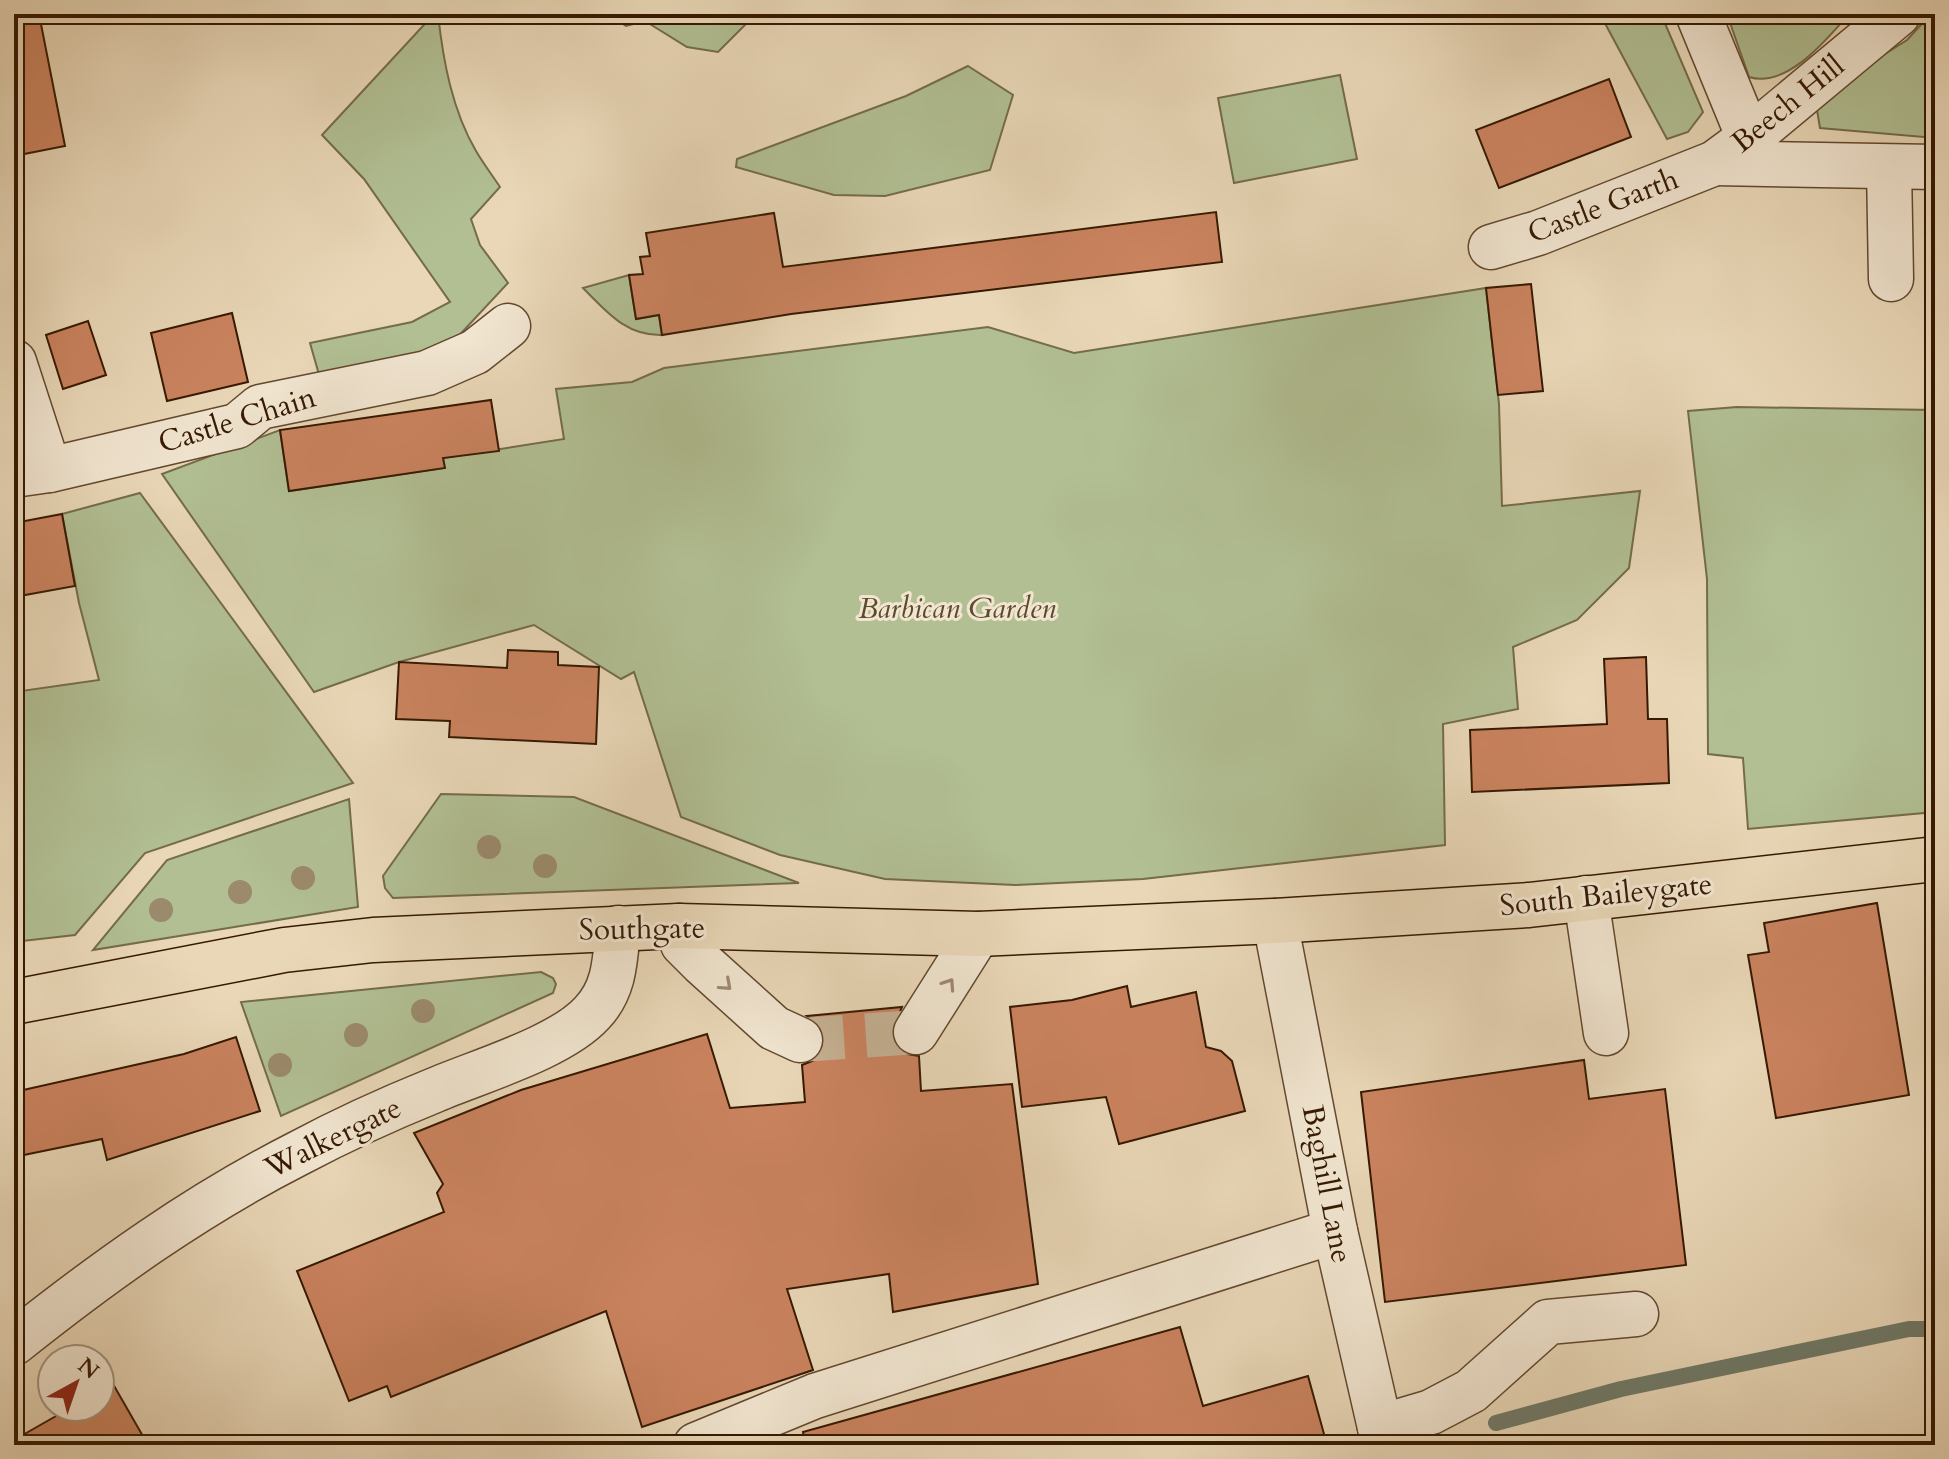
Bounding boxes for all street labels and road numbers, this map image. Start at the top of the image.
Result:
street label: Beech Hill [1723,45,1853,162]
street label: Castle Garth [1522,158,1685,254]
street label: Castle Chain [153,377,321,463]
street label: South Baileygate [1498,863,1714,927]
street label: Southgate [578,907,706,951]
street label: Walkergate [257,1087,408,1189]
street label: Baghill Lane [1292,1101,1362,1267]

